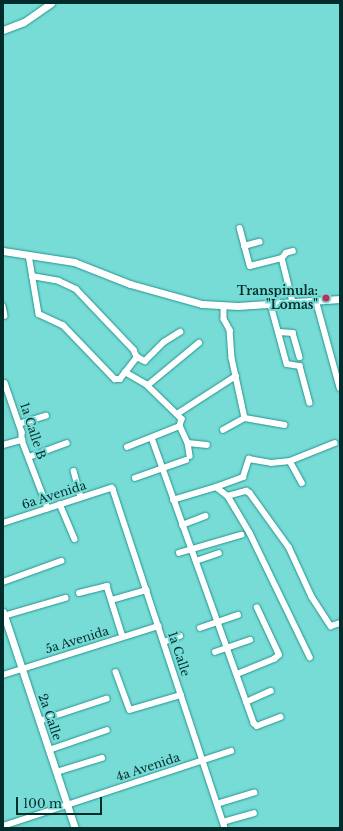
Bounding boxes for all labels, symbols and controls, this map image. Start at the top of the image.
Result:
place label: Transpinula: "Lomas" [237,284,318,312]
marker: Transpinula: "Lomas" [321,293,331,303]
street label: 1a Calle B [17,401,49,461]
street label: 6a Avenida [20,478,88,512]
street label: 5a Avenida [43,623,111,657]
street label: 1a Calle [165,630,193,678]
street label: 2a Calle [35,692,65,742]
street label: 4a Avenida [114,750,182,784]
scale bar [18,789,104,815]
text: 100 m [23,796,62,811]

